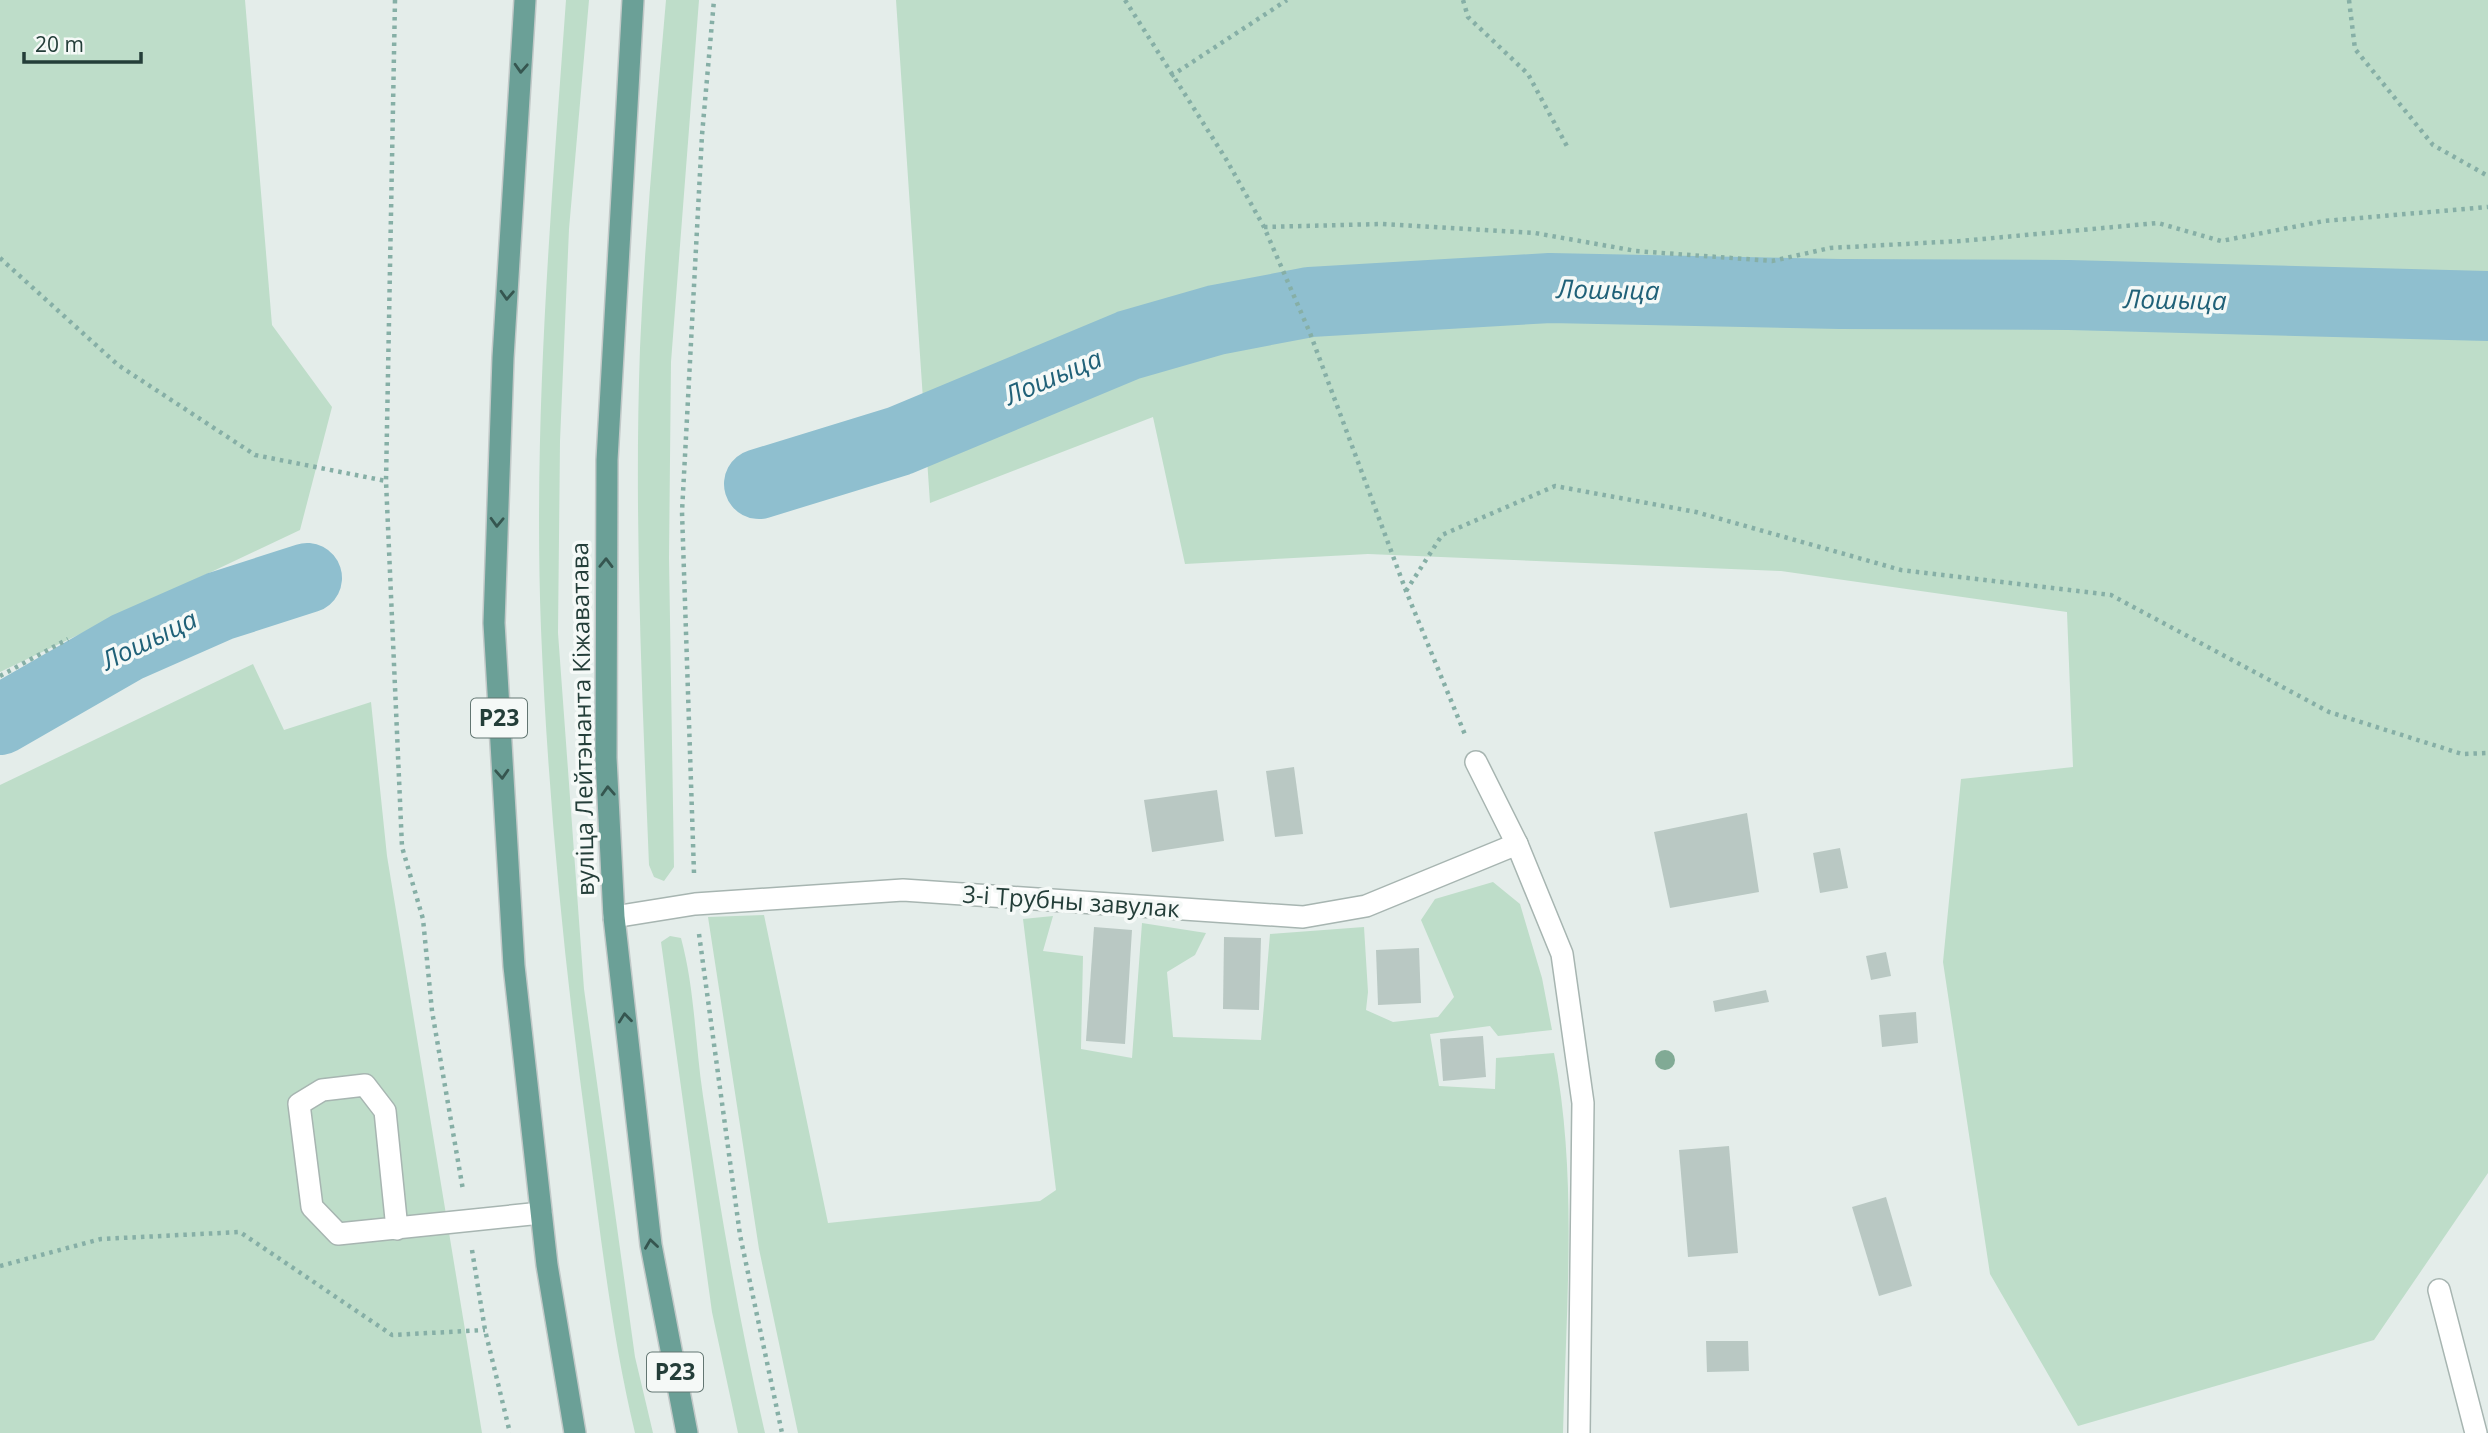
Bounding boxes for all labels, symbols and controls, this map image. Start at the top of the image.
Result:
scale bar [24,21,142,65]
text: 20 m [35,30,84,58]
one-way arrow [513,63,528,74]
water label: Лошыца [1555,270,1660,308]
water label: Лошыца [2122,280,2227,318]
one-way arrow [500,290,515,301]
water label: Лошыца [997,339,1107,413]
one-way arrow [490,517,505,528]
street label: вуліца Лейтэнанта Кіжаватава [562,542,601,896]
one-way arrow [598,558,614,568]
water label: Лошыца [93,600,203,678]
road number: Р23 [471,698,527,738]
one-way arrow [495,769,510,780]
one-way arrow [600,785,615,796]
street label: 3-і Трубны завулак [961,876,1182,925]
one-way arrow [618,1012,633,1023]
one-way arrow [644,1238,659,1249]
road number: Р23 [647,1352,703,1392]

